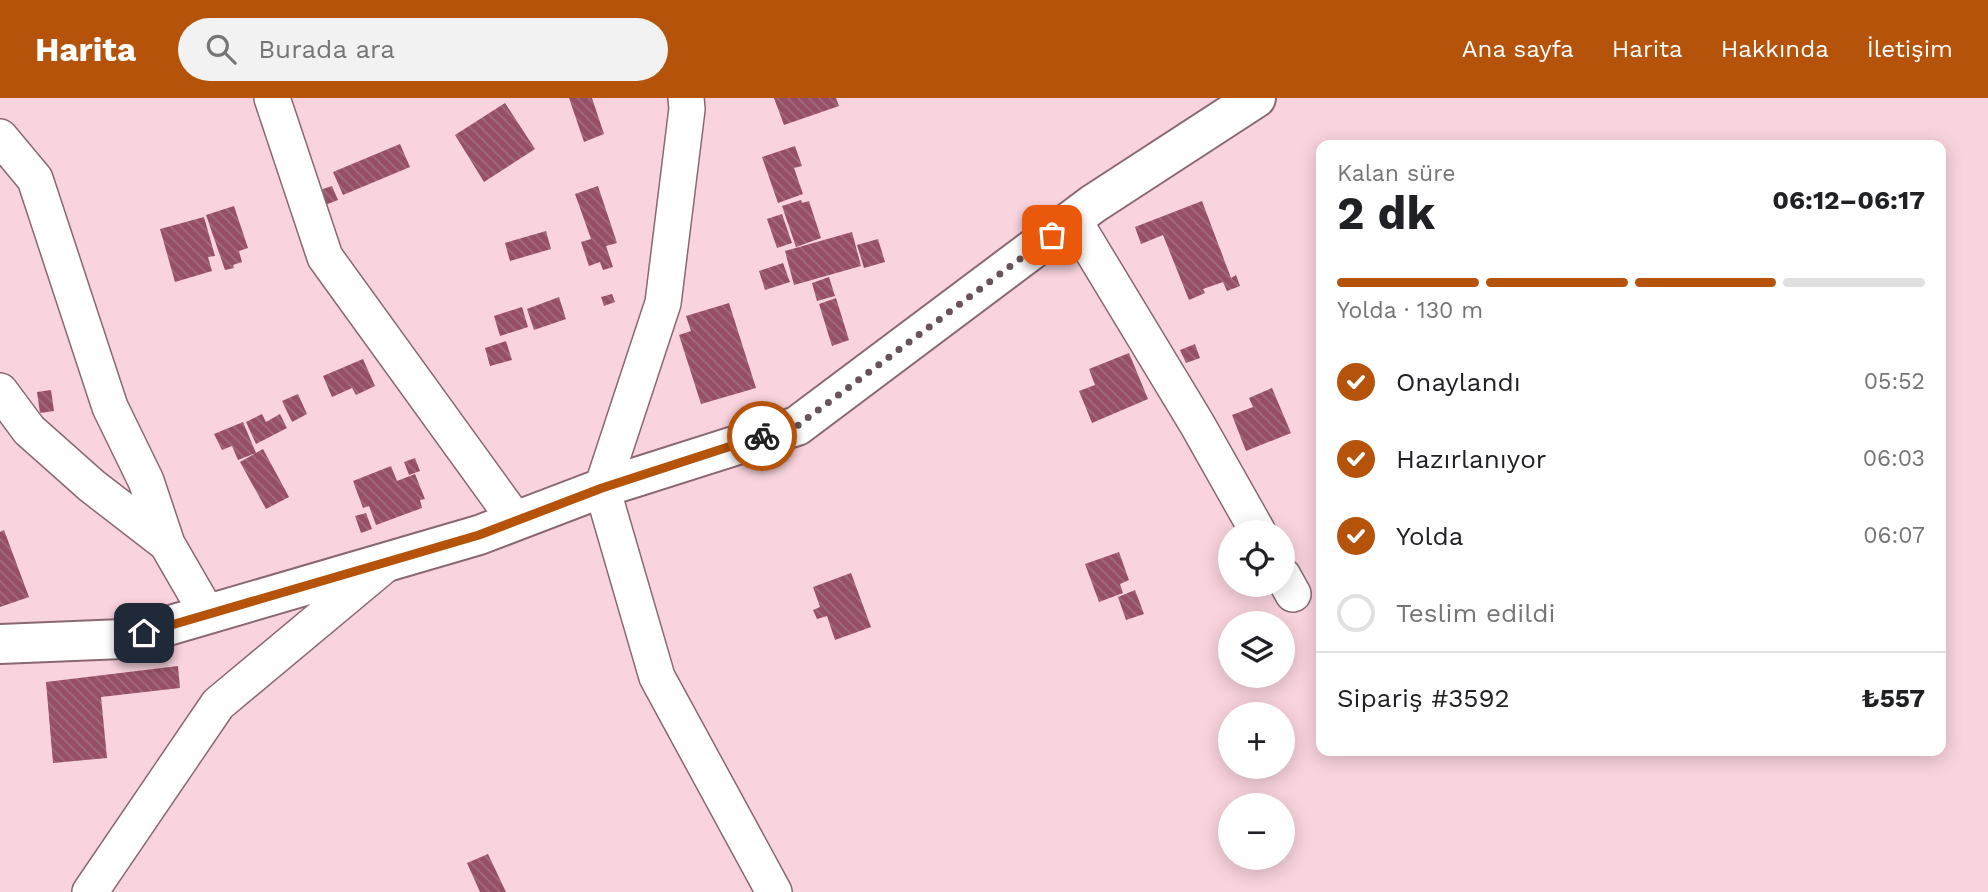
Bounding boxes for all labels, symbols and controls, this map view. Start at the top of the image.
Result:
search box [178,18,668,81]
text: Harita [35,30,136,69]
icon: search [202,30,240,68]
text: Burada ara [258,34,395,64]
text: Ana sayfa [1462,35,1574,63]
text: Harita [1612,35,1683,63]
text: Hakkında [1721,35,1829,63]
text: İletişim [1867,35,1953,63]
text: Kalan süre [1337,160,1456,187]
text: 06:12–06:17 [1772,185,1925,215]
text: 2 dk [1337,186,1435,240]
pin [1022,205,1082,265]
icon: bag [1033,216,1071,254]
text: Yolda · 130 m [1337,297,1483,324]
icon: check [1337,363,1375,401]
text: Onaylandı [1396,367,1521,397]
text: 05:52 [1864,368,1925,395]
courier [727,401,797,471]
icon: bike [743,417,781,455]
icon: check [1337,440,1375,478]
text: Hazırlanıyor [1396,444,1546,474]
text: 06:03 [1863,445,1925,472]
icon: check [1337,517,1375,555]
map controls [1218,520,1295,870]
button: locate [1218,520,1295,597]
text: Yolda [1396,521,1464,551]
text: 06:07 [1863,522,1925,549]
text: Teslim edildi [1396,598,1555,628]
pin [114,603,174,663]
button: layers [1218,611,1295,688]
icon: home [125,614,163,652]
text: Sipariş #3592 [1337,683,1510,713]
text: ₺557 [1861,683,1925,713]
button: + [1218,702,1295,779]
button: − [1218,793,1295,870]

